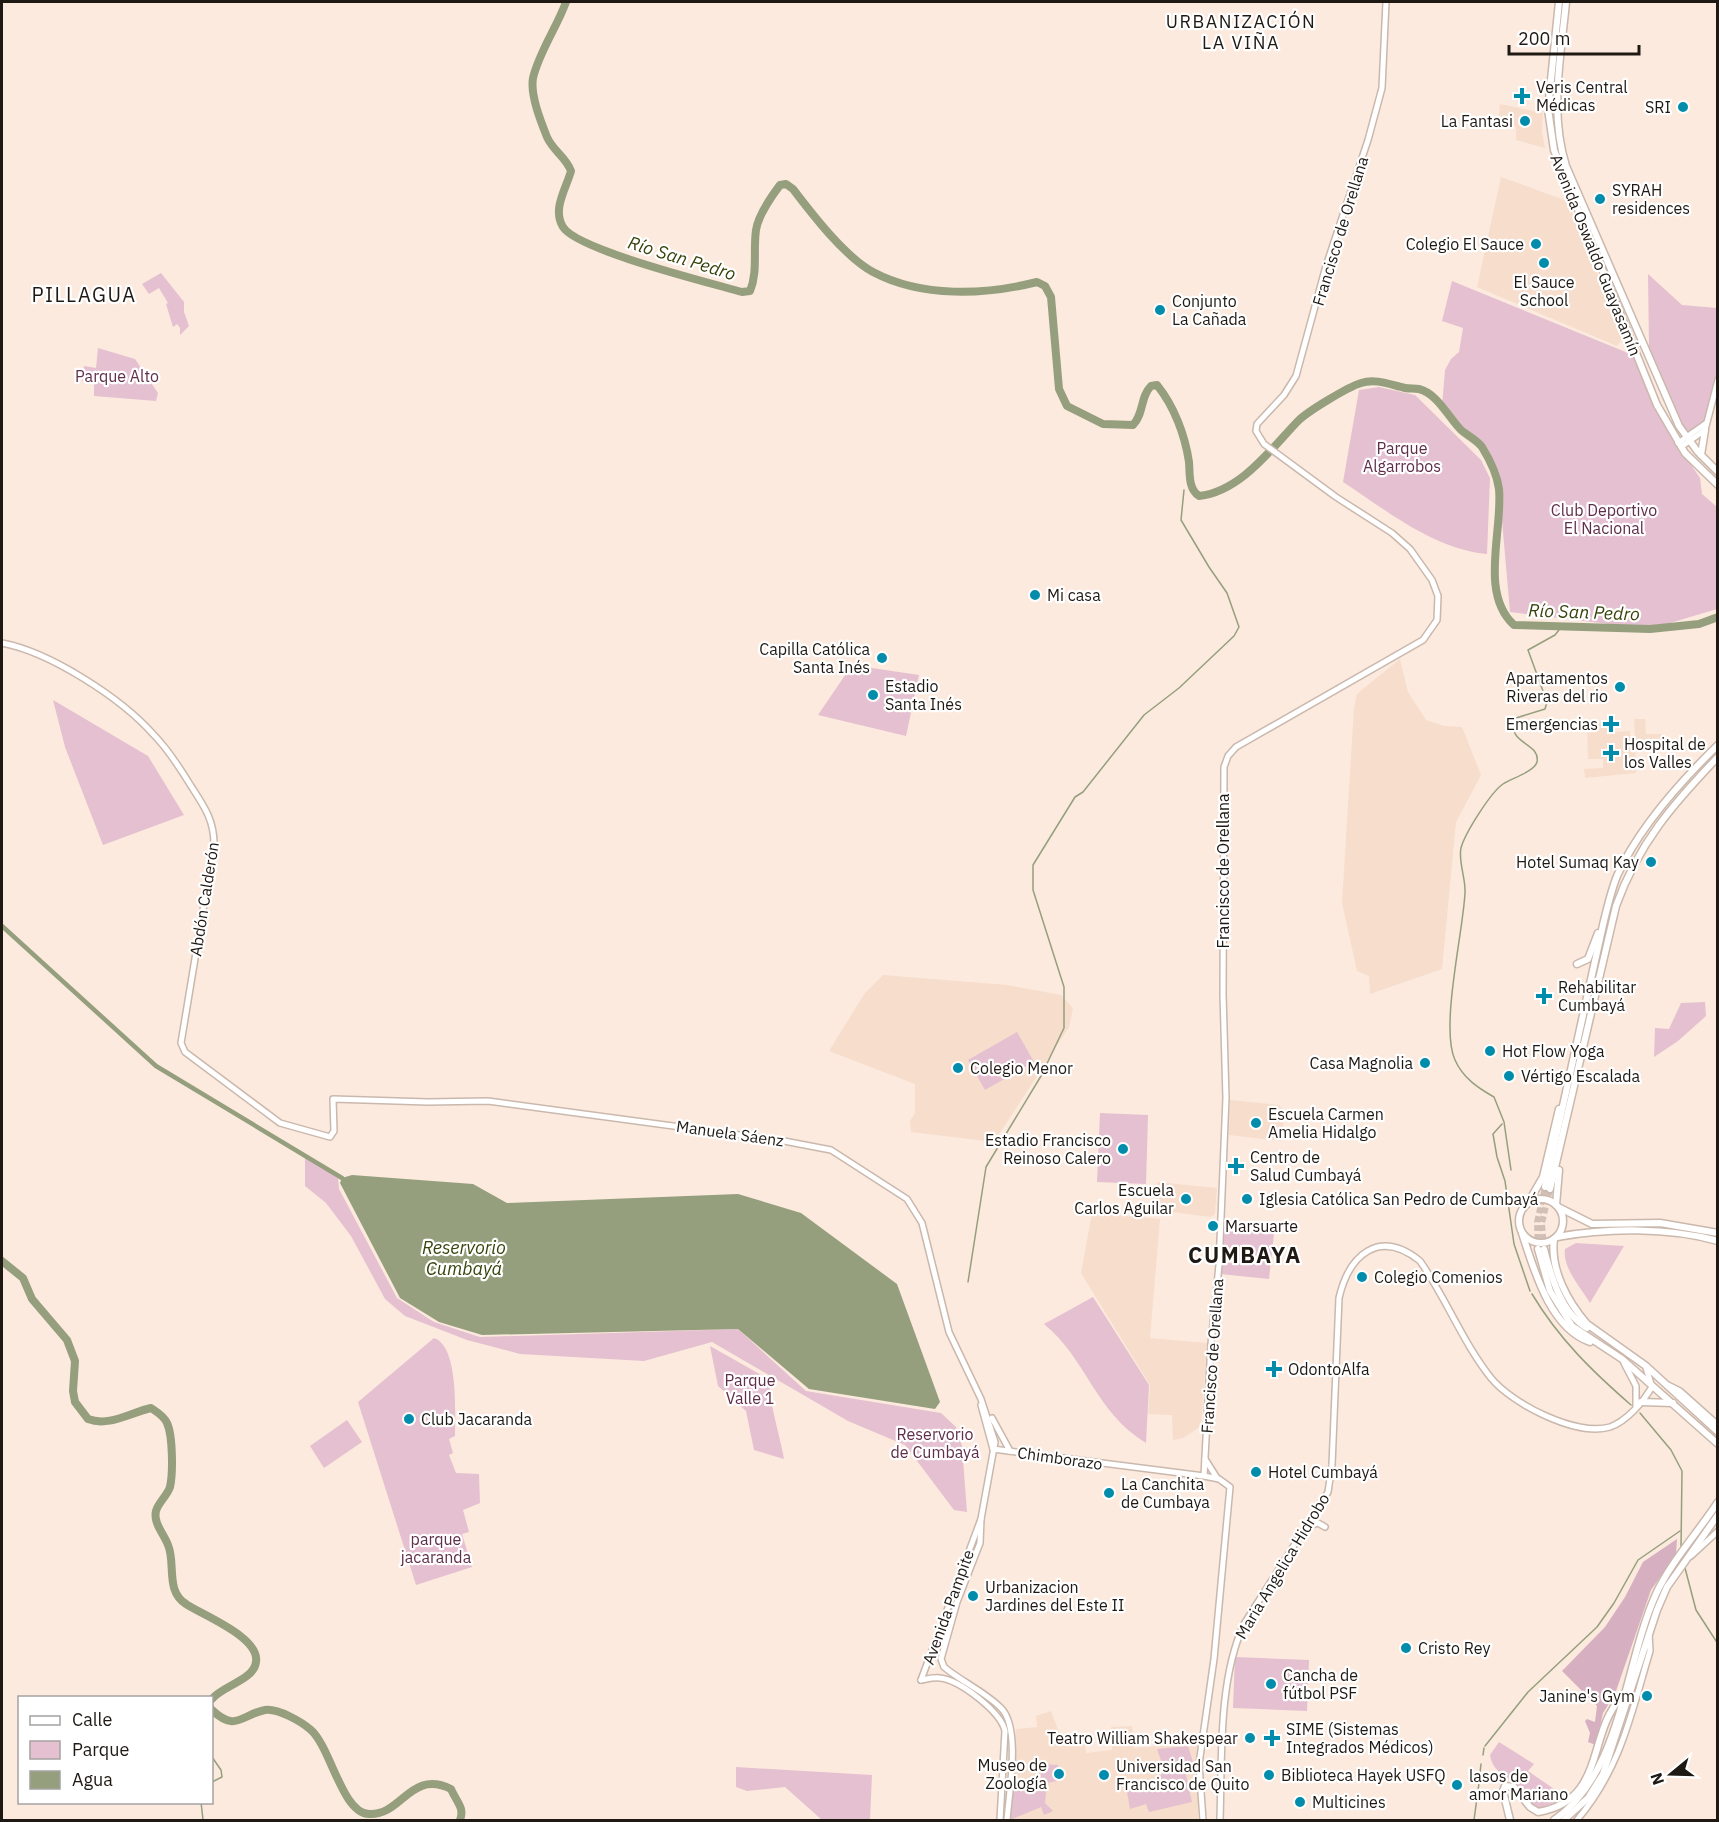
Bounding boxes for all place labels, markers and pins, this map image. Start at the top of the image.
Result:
place label: Veris Central Médicas [1536,77,1628,115]
marker: Veris Central Médicas [1513,87,1531,105]
place label: SRI [1645,97,1671,117]
marker: SRI [1676,100,1690,114]
place label: La Fantasi [1441,111,1513,131]
marker: La Fantasi [1518,114,1532,128]
place label: SYRAH residences [1612,180,1690,218]
marker: SYRAH residences [1593,192,1607,206]
place label: Colegio El Sauce [1406,234,1524,254]
marker: Colegio El Sauce [1529,237,1543,251]
marker: El Sauce School [1537,256,1551,270]
place label: El Sauce School [1513,272,1575,310]
place label: Conjunto La Cañada [1172,291,1247,329]
marker: Conjunto La Cañada [1153,303,1167,317]
place label: Mi casa [1047,585,1101,605]
marker: Mi casa [1028,588,1042,602]
place label: Capilla Católica Santa Inés [759,639,870,677]
marker: Capilla Católica Santa Inés [875,651,889,665]
place label: Apartamentos Riveras del rio [1506,668,1608,706]
place label: Estadio Santa Inés [885,676,962,714]
marker: Apartamentos Riveras del rio [1613,680,1627,694]
marker: Estadio Santa Inés [866,688,880,702]
place label: Emergencias [1506,714,1598,734]
marker: Emergencias [1602,715,1620,733]
place label: Hospital de los Valles [1624,734,1706,772]
marker: Hospital de los Valles [1602,744,1620,762]
place label: Hotel Sumaq Kay [1516,852,1639,872]
marker: Hotel Sumaq Kay [1644,855,1658,869]
place label: Rehabilitar Cumbayá [1558,977,1636,1015]
marker: Rehabilitar Cumbayá [1535,987,1553,1005]
place label: Hot Flow Yoga [1502,1041,1605,1061]
marker: Hot Flow Yoga [1483,1044,1497,1058]
place label: Casa Magnolia [1309,1053,1413,1073]
marker: Casa Magnolia [1418,1056,1432,1070]
place label: Colegio Menor [970,1058,1073,1078]
marker: Colegio Menor [951,1061,965,1075]
place label: Vértigo Escalada [1521,1066,1641,1086]
marker: Vértigo Escalada [1502,1069,1516,1083]
place label: Escuela Carmen Amelia Hidalgo [1268,1104,1384,1142]
marker: Escuela Carmen Amelia Hidalgo [1249,1116,1263,1130]
place label: Estadio Francisco Reinoso Calero [985,1130,1111,1168]
marker: Estadio Francisco Reinoso Calero [1116,1142,1130,1156]
place label: Centro de Salud Cumbayá [1250,1147,1362,1185]
marker: Centro de Salud Cumbayá [1227,1157,1245,1175]
place label: Escuela Carlos Aguilar [1074,1180,1174,1218]
place label: Iglesia Católica San Pedro de Cumbayá [1259,1189,1539,1209]
marker: Escuela Carlos Aguilar [1179,1192,1193,1206]
marker: Iglesia Católica San Pedro de Cumbayá [1240,1192,1254,1206]
place label: Marsuarte [1225,1216,1298,1236]
marker: Marsuarte [1206,1219,1220,1233]
place label: Colegio Comenios [1374,1267,1503,1287]
marker: Colegio Comenios [1355,1270,1369,1284]
place label: OdontoAlfa [1288,1359,1370,1379]
marker: OdontoAlfa [1265,1360,1283,1378]
place label: Club Jacaranda [421,1409,532,1429]
marker: Club Jacaranda [402,1412,416,1426]
place label: Hotel Cumbayá [1268,1462,1378,1482]
marker: Hotel Cumbayá [1249,1465,1263,1479]
place label: La Canchita de Cumbaya [1121,1474,1210,1512]
marker: La Canchita de Cumbaya [1102,1486,1116,1500]
place label: Urbanizacion Jardines del Este II [985,1577,1124,1615]
marker: Urbanizacion Jardines del Este II [966,1589,980,1603]
place label: Cristo Rey [1418,1638,1490,1658]
marker: Cristo Rey [1399,1641,1413,1655]
place label: Cancha de fútbol PSF [1283,1665,1358,1703]
marker: Cancha de fútbol PSF [1264,1677,1278,1691]
place label: Janine's Gym [1539,1686,1635,1706]
marker: Janine's Gym [1640,1689,1654,1703]
place label: SIME (Sistemas Integrados Médicos) [1286,1719,1434,1757]
place label: Teatro William Shakespear [1047,1728,1238,1748]
marker: SIME (Sistemas Integrados Médicos) [1263,1729,1281,1747]
marker: Teatro William Shakespear [1243,1731,1257,1745]
place label: Museo de Zoología [978,1755,1047,1793]
place label: Universidad San Francisco de Quito [1116,1756,1249,1794]
place label: Biblioteca Hayek USFQ [1281,1765,1446,1785]
place label: lasos de amor Mariano [1469,1766,1568,1804]
marker: Museo de Zoología [1052,1767,1066,1781]
marker: Universidad San Francisco de Quito [1097,1768,1111,1782]
marker: Biblioteca Hayek USFQ [1262,1768,1276,1782]
marker: lasos de amor Mariano [1450,1778,1464,1792]
place label: Multicines [1312,1792,1386,1812]
marker: Multicines [1293,1795,1307,1809]

